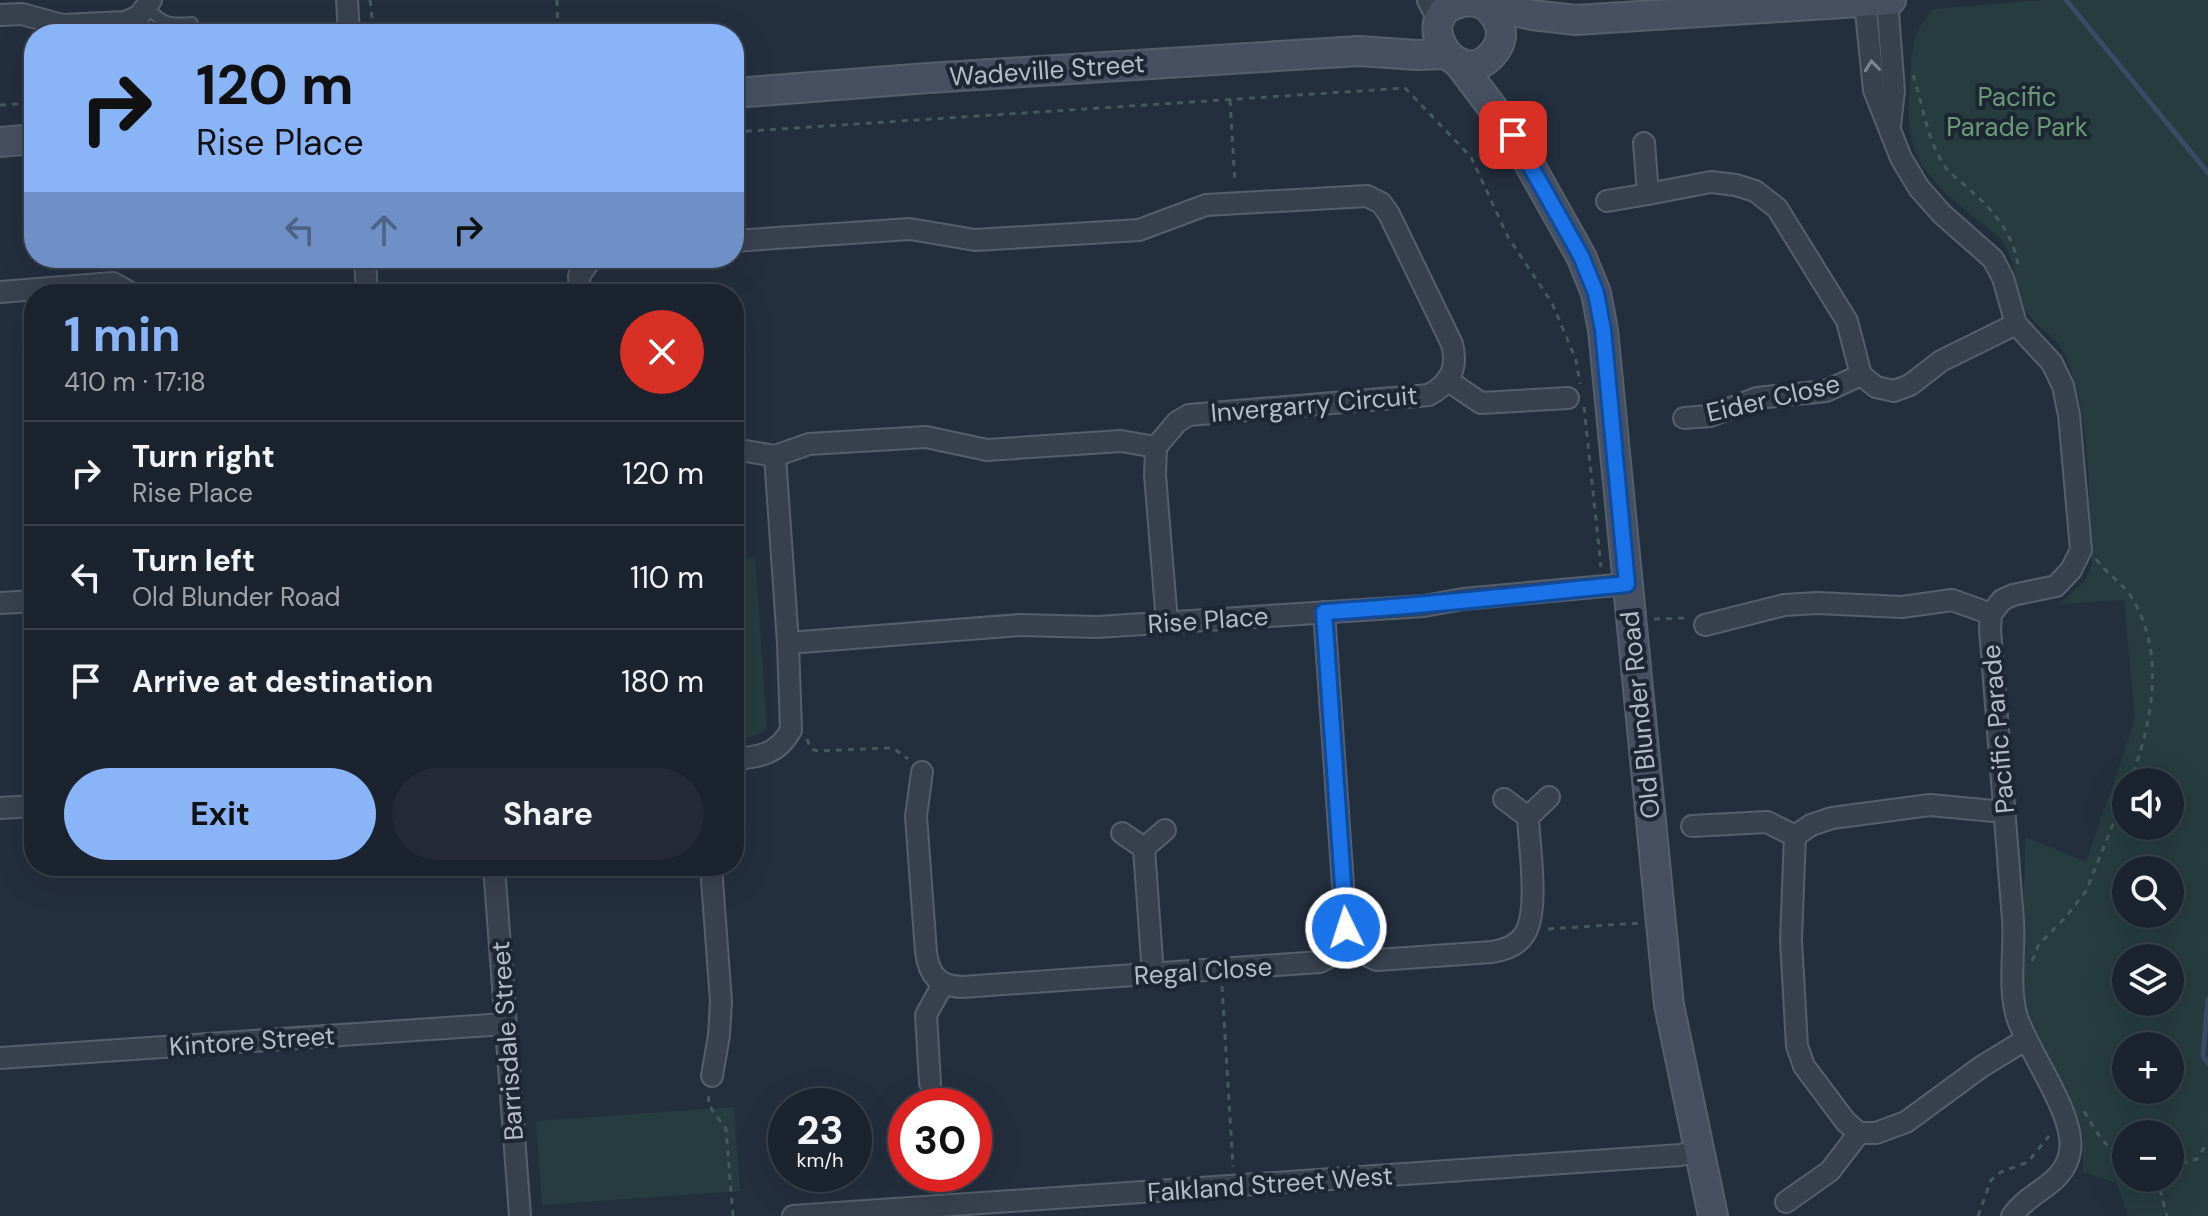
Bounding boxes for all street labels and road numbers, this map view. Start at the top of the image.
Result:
street label: Wadeville Street [948,46,1146,94]
street label: Eider Close [1703,366,1843,430]
street label: Invergarry Circuit [1209,378,1419,430]
street label: Rise Place [1146,599,1270,641]
street label: Old Blunder Road [1612,610,1668,820]
street label: Pacific Parade [1974,643,2022,815]
street label: Barrisdale Street [483,940,531,1142]
street label: Regal Close [1133,949,1273,993]
street label: Kintore Street [168,1018,336,1064]
street label: Falkland Street West [1146,1158,1394,1210]

